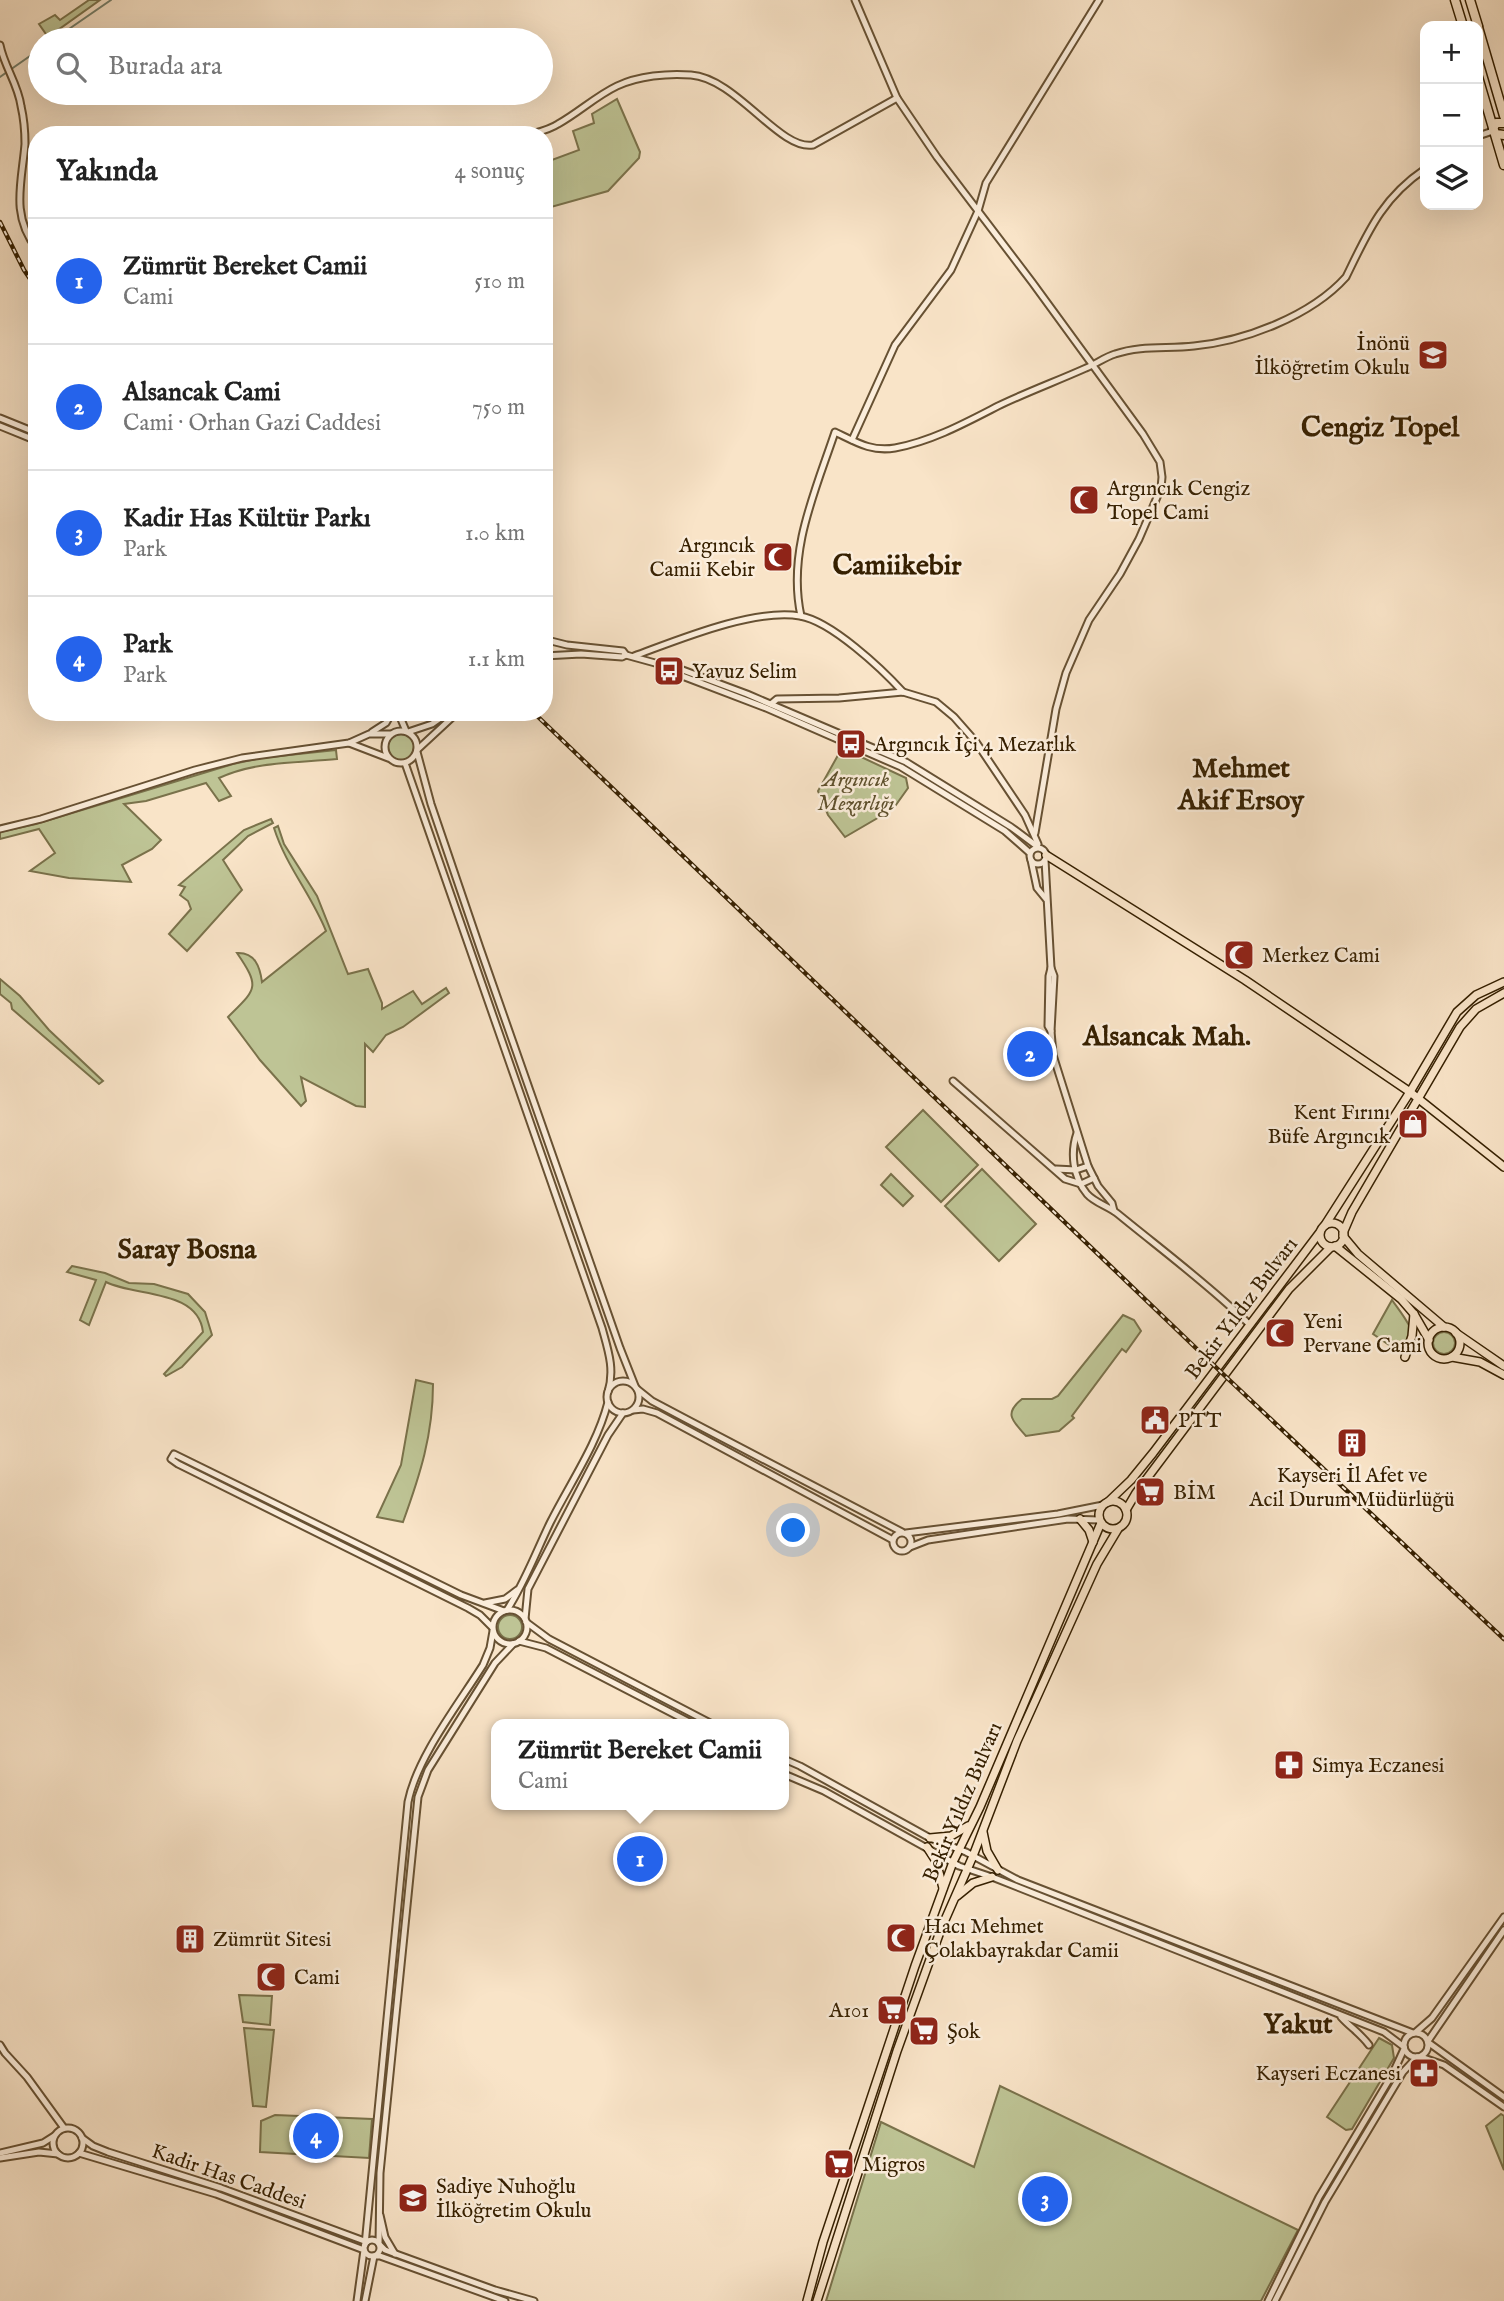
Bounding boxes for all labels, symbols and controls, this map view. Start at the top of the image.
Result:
map controls [1420,21,1483,210]
button: + [1420,21,1483,84]
search box [28,28,553,105]
icon: search [52,48,90,86]
text: Burada ara [108,50,222,83]
button: − [1420,84,1483,147]
button: layers [1420,147,1483,210]
text: Yakında [56,153,158,191]
text: 4 sonuç [454,157,525,186]
text: Zümrüt Bereket Camii [123,250,367,283]
text: 1 [75,267,83,296]
text: 510 m [474,267,525,296]
text: Cami [123,283,173,312]
place label: İnönü İlköğretim Okulu [1254,331,1410,382]
school or university icon: İnönü İlköğretim Okulu [1416,338,1450,372]
text: Alsancak Cami [123,376,281,409]
text: 2 [74,393,84,422]
text: 750 m [472,393,525,422]
text: Cami · Orhan Gazi Caddesi [123,409,381,438]
district label: Cengiz Topel [1301,411,1460,446]
place label: Argıncık Cengiz Topel Cami [1106,476,1250,527]
mosque icon: Argıncık Cengiz Topel Cami [1067,483,1101,517]
text: Kadir Has Kültür Parkı [123,502,371,535]
text: 3 [75,519,83,548]
text: 1.0 km [465,519,525,548]
place label: Argıncık Camii Kebir [649,533,756,584]
text: Park [123,535,167,564]
mosque icon: Argıncık Camii Kebir [761,540,795,574]
district label: Camiikebir [832,549,962,584]
text: Park [123,628,172,661]
text: 4 [73,645,85,674]
text: 1.1 km [468,645,525,674]
bus stop icon: Yavuz Selim [652,654,686,688]
place label: Yavuz Selim [692,659,797,686]
text: Park [123,661,167,690]
bus stop icon: Argıncık İçi 4 Mezarlık [834,727,868,761]
place label: Argıncık İçi 4 Mezarlık [873,732,1077,759]
district label: Mehmet Akif Ersoy [1177,752,1305,819]
park label: Argıncık Mezarlığı [817,767,895,818]
mosque icon: Merkez Cami [1222,938,1256,972]
place label: Merkez Cami [1262,943,1380,970]
district label: Alsancak Mah. [1082,1020,1251,1055]
pin: 2 [1007,1028,1053,1080]
place label: Kent Fırını Büfe Argıncık [1267,1100,1391,1151]
shop icon: Kent Fırını Büfe Argıncık [1396,1107,1430,1141]
street label: Bekir Yıldız Bulvarı [1180,1232,1305,1385]
district label: Saray Bosna [118,1233,257,1268]
place label: Yeni Pervane Cami [1303,1309,1422,1360]
mosque icon: Yeni Pervane Cami [1263,1316,1297,1350]
public building icon: PTT [1138,1403,1172,1437]
place label: PTT [1178,1408,1222,1435]
building icon: Kayseri İl Afet ve Acil Durum Müdürlüğü [1335,1426,1369,1460]
place label: Kayseri İl Afet ve Acil Durum Müdürlüğü [1248,1463,1455,1514]
supermarket icon: BİM [1133,1475,1167,1509]
place label: BİM [1173,1480,1216,1507]
your location [776,1513,810,1547]
street label: Bekir Yıldız Bulvarı [917,1718,1009,1887]
popup [491,1719,789,1810]
text: Zümrüt Bereket Camii [518,1734,762,1767]
pharmacy icon: Simya Eczanesi [1272,1748,1306,1782]
place label: Simya Eczanesi [1312,1753,1444,1780]
text: Cami [518,1767,568,1796]
pin: 1 [617,1833,663,1885]
place label: Hacı Mehmet Çolakbayrakdar Camii [924,1914,1119,1965]
mosque icon: Hacı Mehmet Çolakbayrakdar Camii [884,1921,918,1955]
building icon: Zümrüt Sitesi [173,1922,207,1956]
place label: Zümrüt Sitesi [213,1927,331,1954]
mosque icon: Cami [254,1960,288,1994]
place label: Cami [294,1965,340,1992]
supermarket icon: A101 [875,1993,909,2027]
place label: A101 [828,1998,869,2025]
district label: Yakut [1263,2008,1333,2043]
supermarket icon: Şok [907,2014,941,2048]
place label: Şok [947,2019,981,2046]
pharmacy icon: Kayseri Eczanesi [1407,2056,1441,2090]
place label: Kayseri Eczanesi [1255,2061,1401,2088]
pin: 4 [293,2110,339,2162]
street label: Kadir Has Caddesi [148,2138,309,2216]
supermarket icon: Migros [822,2147,856,2181]
place label: Migros [862,2152,925,2179]
pin: 3 [1022,2173,1068,2225]
place label: Sadiye Nuhoğlu İlköğretim Okulu [436,2174,592,2225]
school or university icon: Sadiye Nuhoğlu İlköğretim Okulu [396,2181,430,2215]

